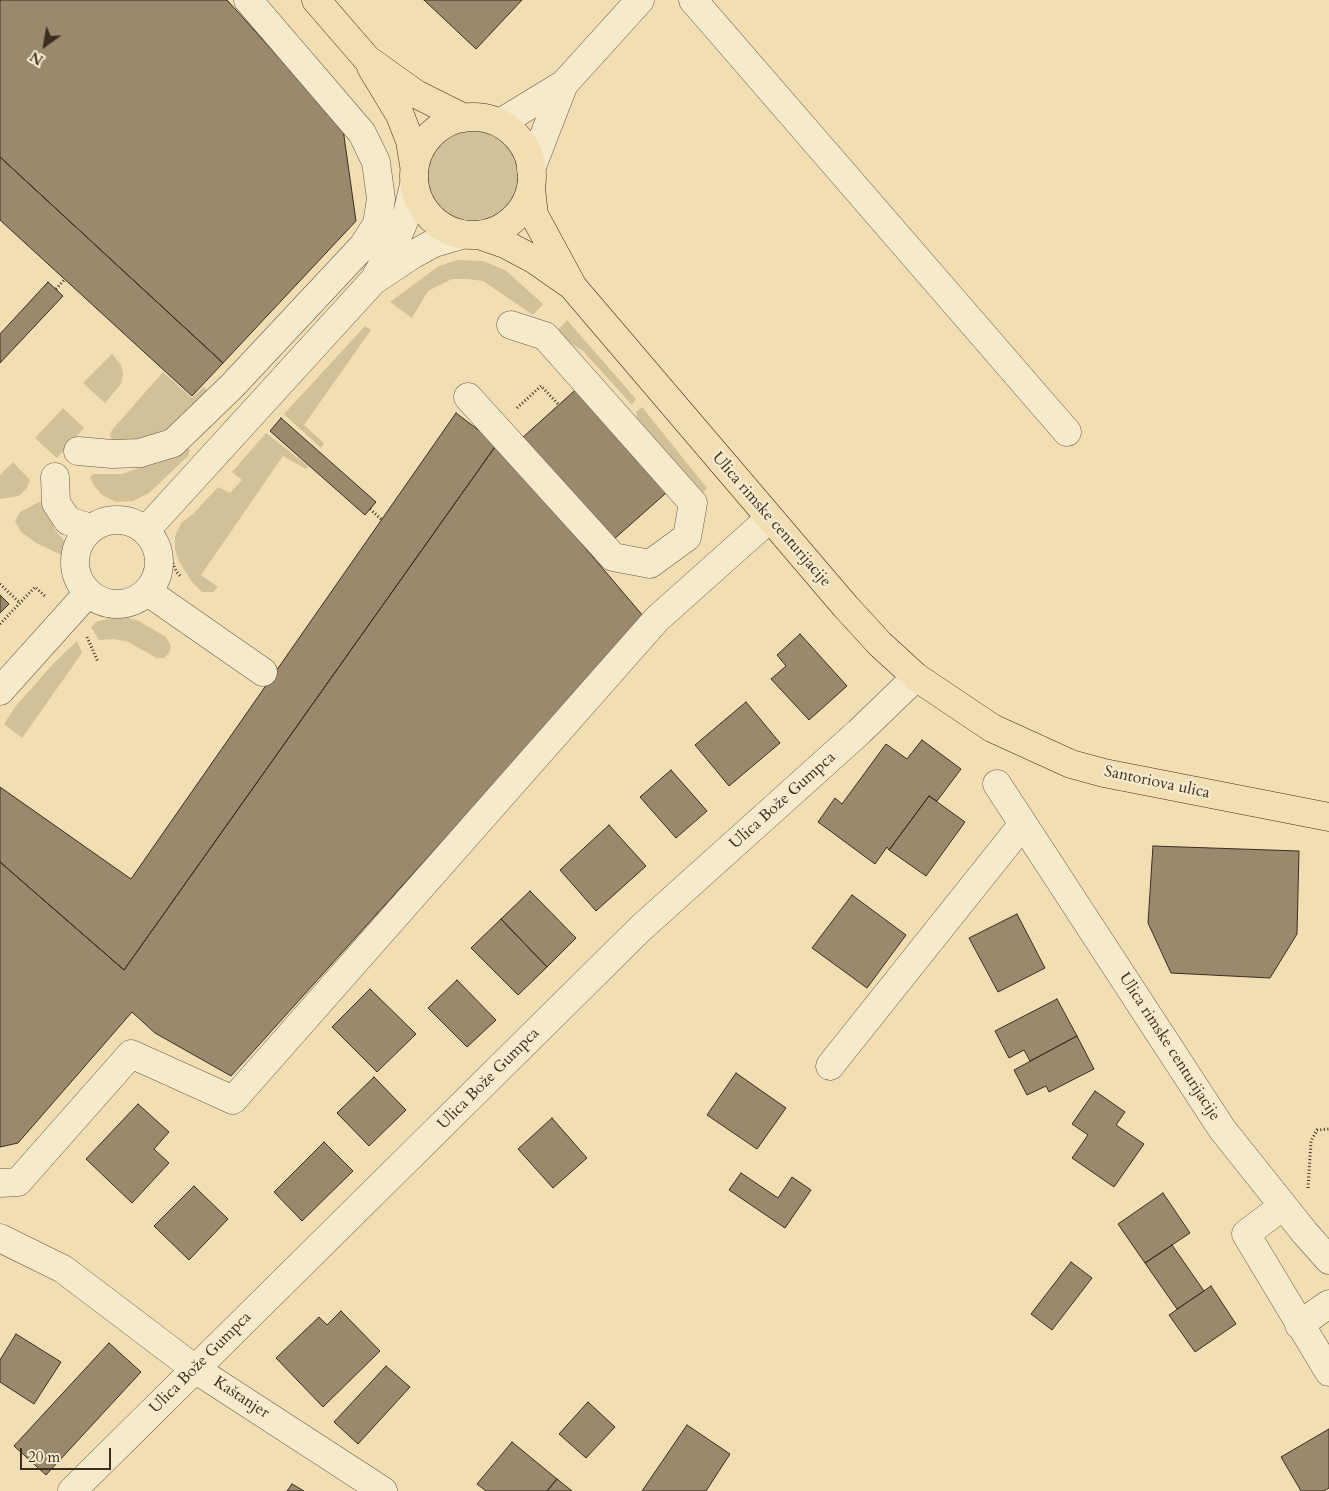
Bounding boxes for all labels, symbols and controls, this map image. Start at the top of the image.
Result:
north arrow [20,20,70,70]
text: N [27,47,47,69]
street label: Ulica rimske centurijacije [707,449,835,591]
street label: Ulica Bože Gumpca [726,748,840,854]
street label: Santoriova ulica [1102,762,1212,804]
street label: Ulica rimske centurijacije [1114,970,1224,1124]
street label: Ulica Bože Gumpca [434,1024,544,1134]
street label: Ulica Bože Gumpca [146,1308,256,1418]
street label: Kaštanjer [209,1373,273,1423]
scale bar [22,1438,114,1470]
text: 20 m [28,1447,60,1467]

